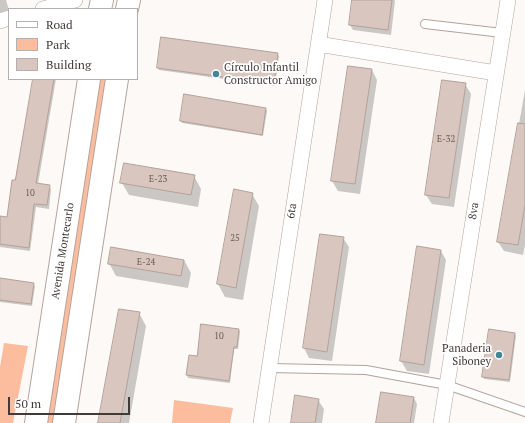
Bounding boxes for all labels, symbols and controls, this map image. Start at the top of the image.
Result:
legend [8,8,138,80]
text: Road [46,17,73,32]
text: Park [46,37,70,52]
text: Building [46,57,91,72]
place label: Círculo Infantil Constructor Amigo [224,61,317,87]
marker: Círculo Infantil Constructor Amigo [211,69,221,79]
house number: E-32 [437,134,455,144]
house number: E-23 [149,174,167,184]
house number: 10 [25,188,35,198]
street label: Avenida Montecarlo [49,202,77,300]
street label: 6ta [284,202,300,220]
street label: 8va [466,202,482,220]
house number: 25 [230,233,240,243]
house number: E-24 [137,257,155,267]
house number: 10 [214,331,224,341]
place label: Panaderia Siboney [442,342,491,368]
marker: Panaderia Siboney [494,350,504,360]
scale bar [10,389,132,415]
text: 50 m [15,396,41,411]

